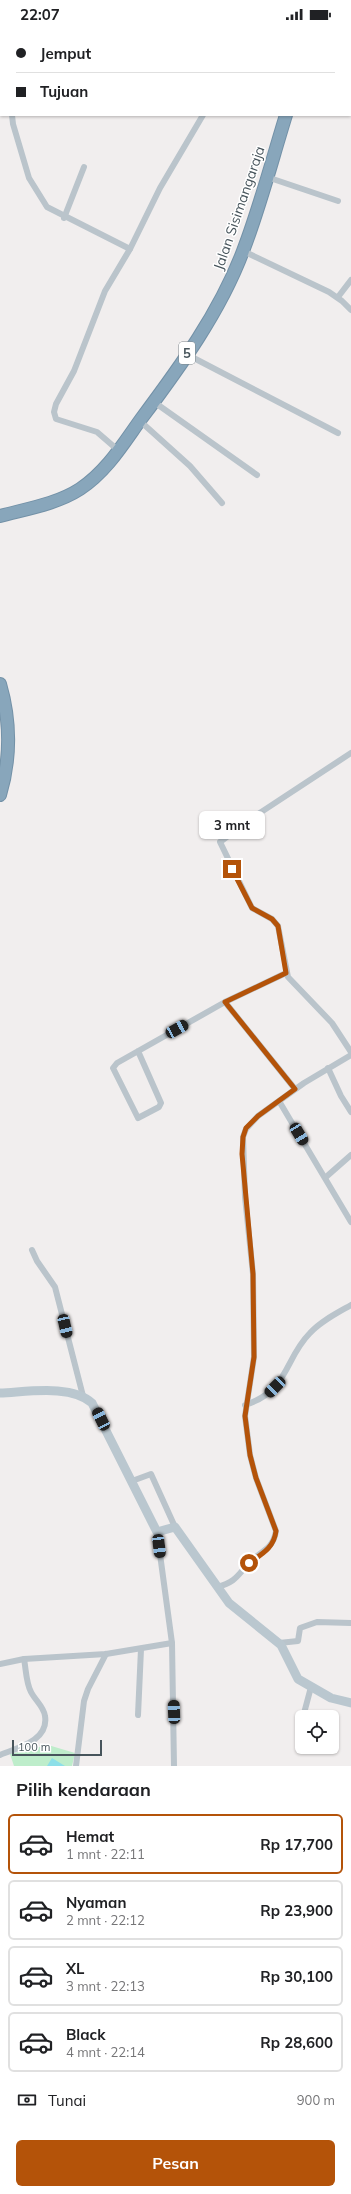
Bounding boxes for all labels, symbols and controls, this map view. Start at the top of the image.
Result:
text: 22:07 [20,5,60,24]
text: Jemput [40,44,91,63]
text: Tujuan [40,82,88,101]
street label: Jalan Sisimangaraja [209,144,269,272]
road number: 5 [179,342,195,364]
callout: 3 mnt [199,811,265,839]
text: 3 mnt [214,817,250,833]
route end [223,860,241,878]
car [164,1018,190,1040]
car [288,1121,310,1147]
car [56,1313,74,1339]
car [262,1374,288,1400]
car [90,1406,112,1432]
car [152,1533,166,1559]
route start [240,1554,258,1572]
car [168,1700,180,1724]
map controls [295,1710,339,1754]
button: locate [295,1710,339,1754]
scale bar [12,1738,102,1757]
text: 100 m [18,1740,50,1754]
text: Pilih kendaraan [16,1778,151,1801]
icon: car [18,1826,54,1862]
text: Hemat [66,1827,114,1846]
text: Rp 17,700 [260,1835,333,1854]
text: 1 mnt · 22:11 [66,1846,145,1862]
icon: car [18,1892,54,1928]
text: Nyaman [66,1893,126,1912]
text: Rp 23,900 [260,1901,333,1920]
text: 2 mnt · 22:12 [66,1912,145,1928]
icon: car [18,1958,54,1994]
text: XL [66,1959,84,1978]
text: Rp 30,100 [260,1967,333,1986]
text: 3 mnt · 22:13 [66,1978,145,1994]
icon: car [18,2024,54,2060]
text: Black [66,2025,105,2044]
text: Rp 28,600 [260,2033,333,2052]
text: 4 mnt · 22:14 [66,2044,145,2060]
icon: cash [16,2089,38,2111]
text: Tunai [48,2091,86,2110]
text: 900 m [297,2092,335,2108]
button: Pesan [16,2140,335,2186]

